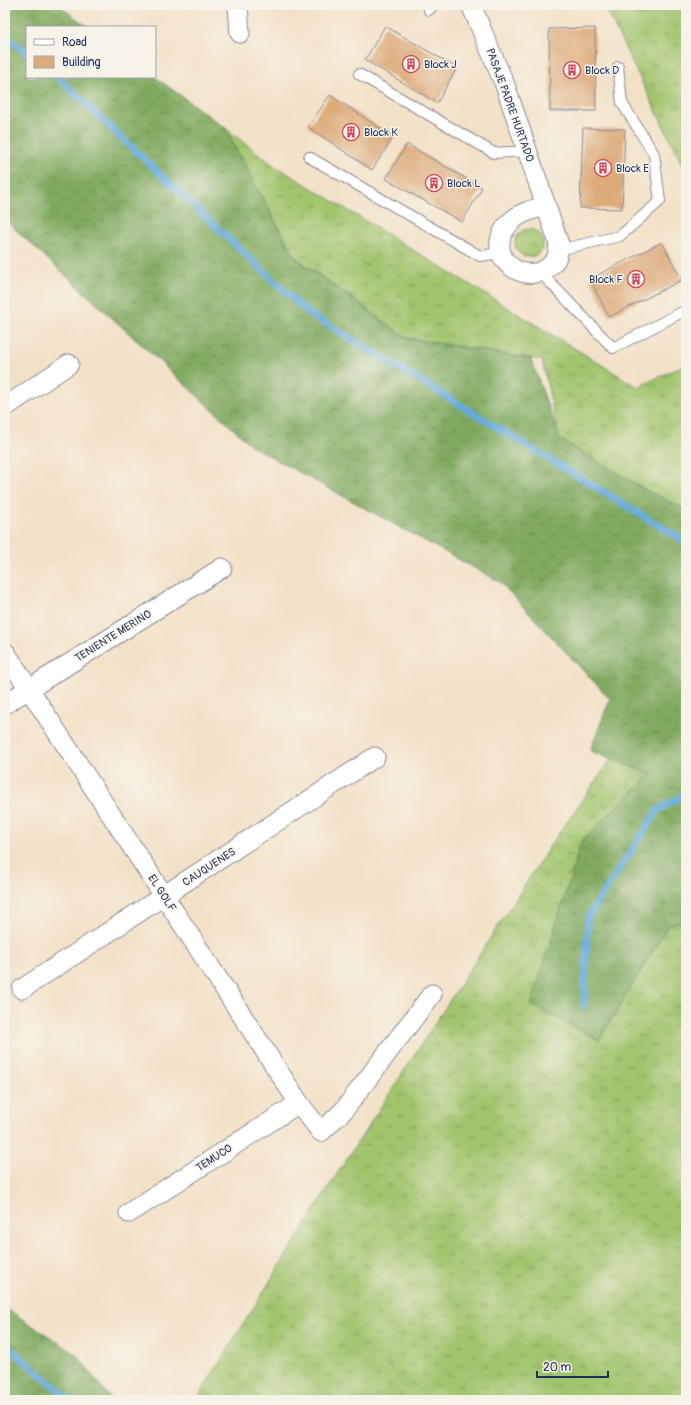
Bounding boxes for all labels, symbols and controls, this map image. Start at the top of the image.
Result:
legend [26,26,156,78]
text: Road [62,35,87,50]
street label: PASAJE PADRE HURTADO [483,47,537,163]
building icon: Block J [401,54,421,74]
text: Building [62,55,101,70]
place label: Block J [424,58,457,71]
building icon: Block D [562,60,582,80]
place label: Block D [585,64,619,77]
building icon: Block K [341,122,361,142]
place label: Block K [364,126,398,139]
building icon: Block E [593,158,613,178]
place label: Block E [616,162,649,175]
building icon: Block L [424,173,444,193]
place label: Block L [447,177,481,190]
building icon: Block F [626,269,646,289]
place label: Block F [589,273,623,286]
street label: TENIENTE MERINO [72,607,154,665]
street label: CAUQUENES [180,845,238,889]
street label: EL GOLF [145,872,179,914]
street label: TEMUCO [194,1142,234,1174]
scale bar [537,1353,608,1379]
text: 20 m [543,1360,572,1375]

